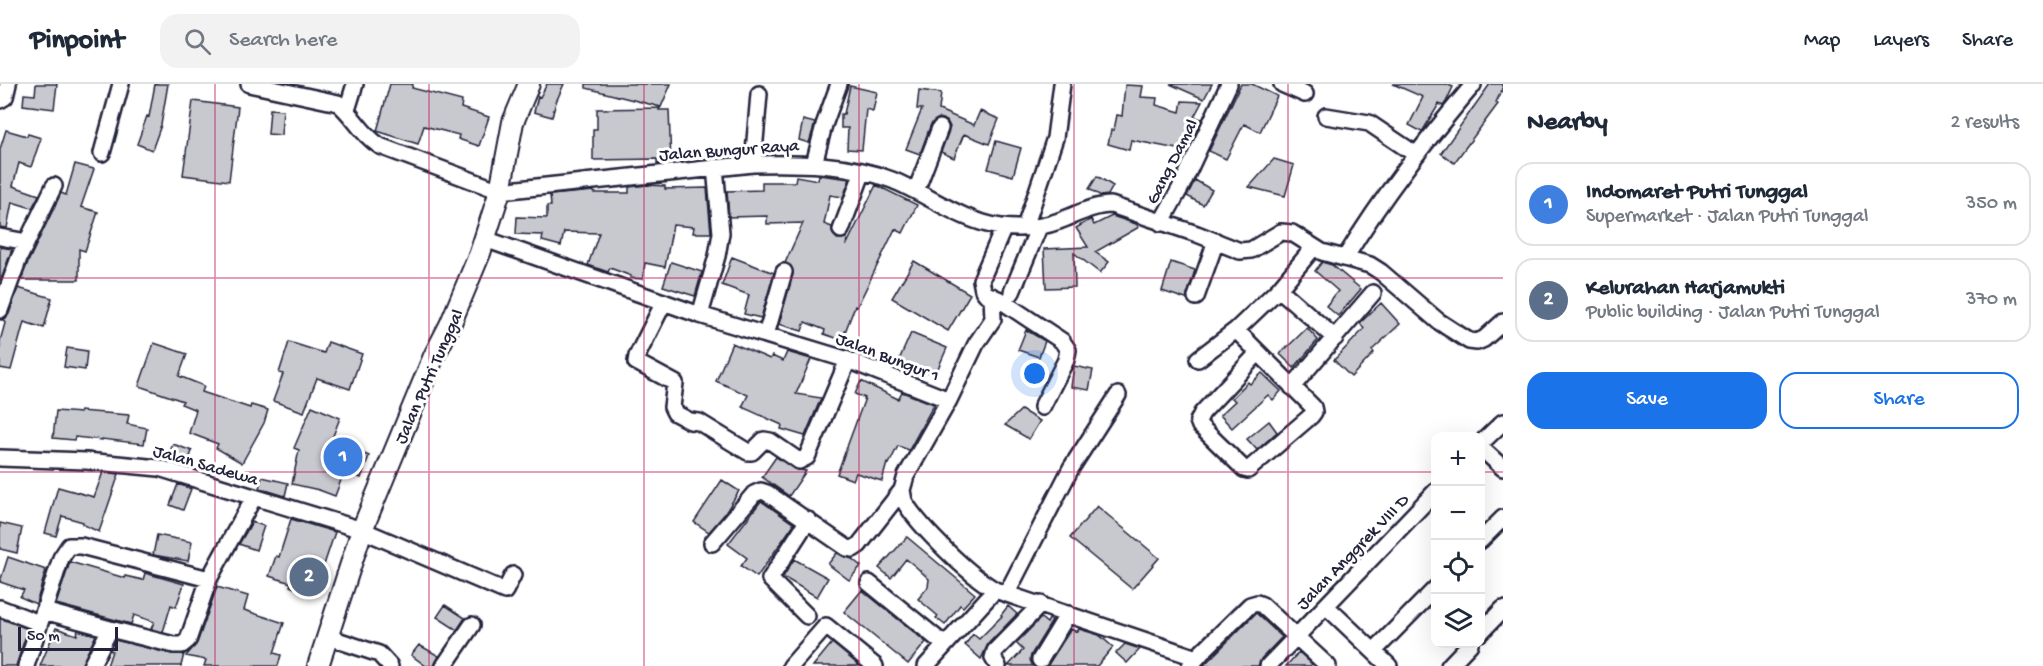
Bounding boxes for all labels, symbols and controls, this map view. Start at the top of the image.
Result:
search box [160,14,580,68]
text: Pinpoint [30,25,124,58]
icon: search [181,25,214,58]
text: Search here [229,28,337,54]
text: Map [1804,29,1840,54]
text: Layers [1873,29,1929,54]
text: Share [1962,29,2013,54]
text: Nearby [1527,108,1608,139]
text: 2 results [1950,112,2019,135]
street label: Gang Damal [1143,116,1204,208]
street label: Jalan Bungur Raya [659,136,801,167]
text: Indomaret Putri Tunggal [1586,180,1808,206]
text: 1 [1544,193,1553,216]
text: 350 m [1966,193,2017,216]
text: Supermarket · Jalan Putri Tunggal [1586,206,1868,229]
text: Kelurahan Harjamukti [1586,276,1785,302]
text: 2 [1544,289,1553,312]
text: 370 m [1966,289,2017,312]
text: Public building · Jalan Putri Tunggal [1586,302,1880,325]
street label: Jalan Putri Tunggal [391,307,469,447]
street label: Jalan Bungur 1 [832,329,942,388]
your location [1020,359,1049,388]
button: Save [1527,372,1767,429]
button: Share [1779,372,2019,429]
map controls [1431,432,1485,648]
button: + [1431,432,1485,486]
pin: 1 [324,434,362,479]
street label: Jalan Sadewa [150,441,261,492]
button: − [1431,486,1485,540]
street label: Jalan Anggrek VIII D [1293,490,1415,615]
button: locate [1431,540,1485,594]
pin: 2 [290,554,328,600]
button: layers [1431,594,1485,648]
scale bar [18,624,118,652]
text: 50 m [27,628,60,647]

